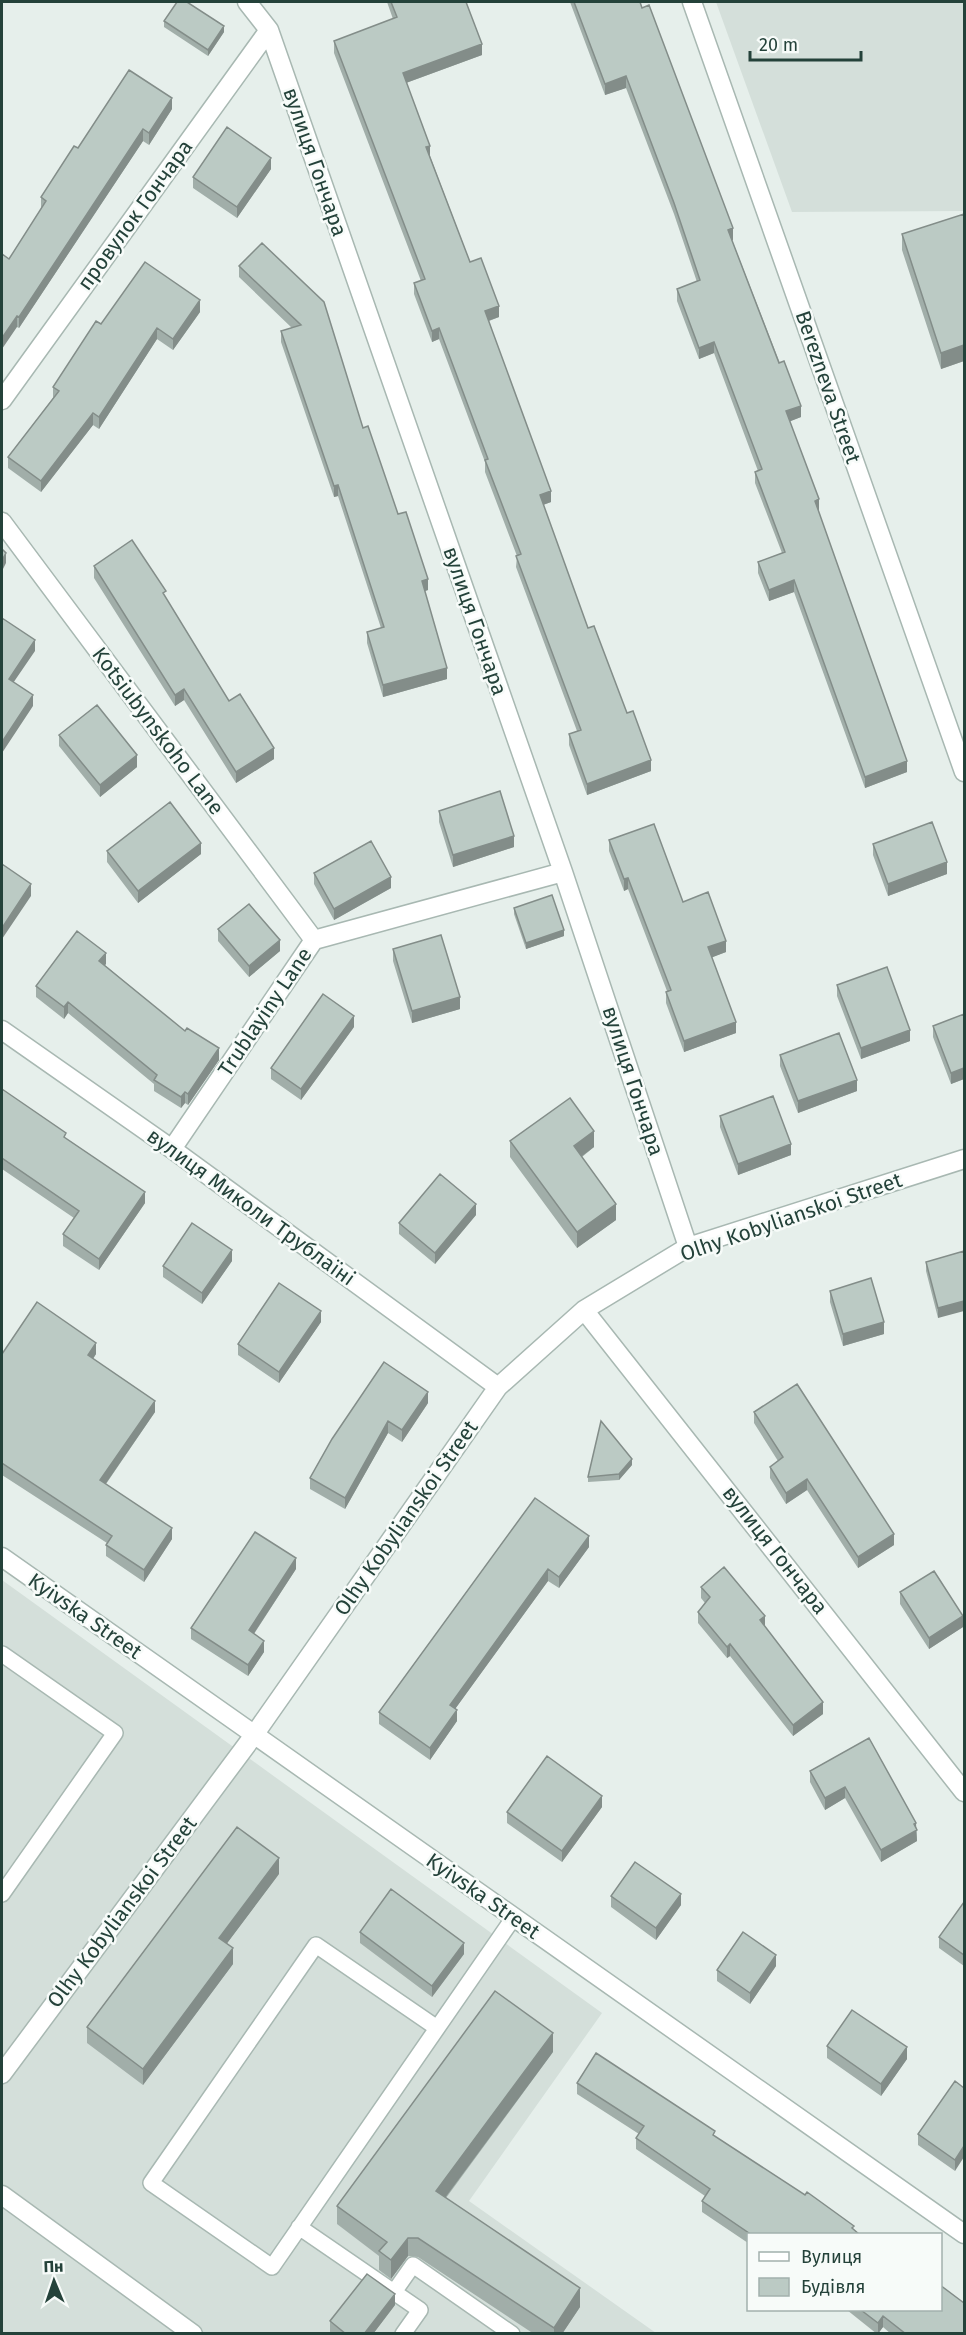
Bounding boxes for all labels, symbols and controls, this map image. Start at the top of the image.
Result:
scale bar [750,24,861,62]
text: 20 m [759,34,798,56]
street label: вулиця Гончара [277,84,353,240]
street label: провулок Гончара [72,135,198,295]
street label: Berezneva Street [790,307,866,467]
street label: вулиця Гончара [437,543,513,699]
street label: Kotsiubynskoho Lane [87,642,229,820]
street label: Trublayiny Lane [212,943,318,1081]
street label: вулиця Гончара [597,1003,669,1159]
street label: вулиця Миколи Трублаїні [142,1123,360,1291]
street label: Olhy Kobylianskoi Street [677,1167,906,1267]
street label: Olhy Kobylianskoi Street [329,1415,484,1621]
street label: вулиця Гончара [717,1481,833,1619]
street label: Kyivska Street [23,1567,147,1665]
street label: Olhy Kobylianskoi Street [42,1811,203,2013]
street label: Kyivska Street [421,1847,545,1945]
legend [747,2233,942,2311]
text: Вулиця [801,2246,862,2268]
north arrow [24,2251,84,2311]
text: Пн [43,2257,64,2276]
text: Будівля [801,2276,865,2298]

